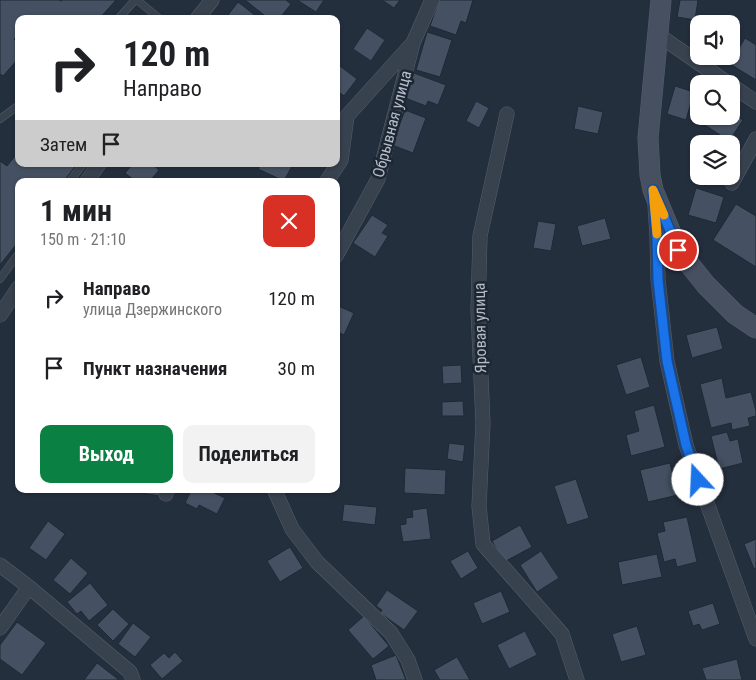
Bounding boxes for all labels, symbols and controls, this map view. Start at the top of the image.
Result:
map controls [690,15,740,185]
button: sound [690,15,740,65]
text: 120 m [123,34,210,75]
icon: right [40,35,105,100]
street label: Обрывная улица [369,68,415,180]
button: search [690,75,740,125]
text: Направо [123,76,202,101]
icon: arrive [97,130,125,158]
text: Затем [40,133,87,156]
button: layers [690,135,740,185]
text: 1 мин [40,193,112,228]
button: close [263,195,315,247]
pin [657,229,699,271]
text: 150 m · 21:10 [40,230,126,249]
icon: arrive [664,236,692,264]
text: Направо [83,277,150,300]
street label: Яровая улица [470,282,490,374]
icon: right [40,284,68,312]
text: 120 m [268,287,315,310]
text: улица Дзержинского [83,300,222,319]
icon: arrive [40,354,68,382]
text: Пункт назначения [83,357,227,380]
text: 30 m [278,357,315,380]
button: Выход [40,425,173,483]
button: Поделиться [183,425,315,483]
position arrow [671,453,723,505]

